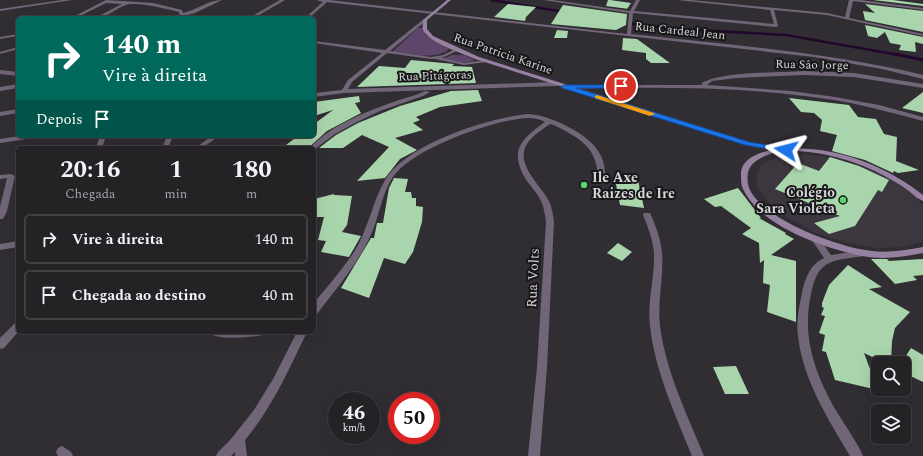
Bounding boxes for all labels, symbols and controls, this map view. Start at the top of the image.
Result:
street label: Rua Cardeal Jean [634,17,726,45]
text: 140 m [102,23,181,66]
street label: Rua Patricia Karine [451,28,555,80]
icon: right [36,32,88,84]
street label: Rua Sâo Jorge [775,55,849,75]
text: Vire à direita [102,62,207,89]
street label: Rua Pitágoras [398,65,472,87]
pin [604,69,638,103]
icon: arrive [610,75,632,97]
text: Depois [36,108,83,131]
icon: arrive [91,108,113,130]
position arrow [765,129,807,171]
text: 20:16 [60,152,120,188]
text: 1 [169,152,183,188]
text: 180 [231,152,272,188]
place label: Ile Axe Raizes de Ire [592,167,675,204]
marker: Ile Axe Raizes de Ire [579,180,589,190]
place label: Colégio Sara Violeta [756,182,836,219]
text: Chegada [65,184,115,204]
text: min [165,184,187,204]
text: m [246,184,257,204]
marker: Colégio Sara Violeta [838,195,848,205]
icon: right [38,228,60,250]
text: Vire à direita [72,228,163,251]
text: 140 m [255,228,294,251]
street label: Rua Volts [521,248,545,308]
icon: arrive [38,284,60,306]
text: Chegada ao destino [72,284,206,307]
text: 40 m [262,284,294,307]
map controls [871,356,911,444]
button: search [871,356,911,396]
speed limit sign: 50 [388,392,440,444]
text: 46 [343,398,365,428]
button: layers [871,404,911,444]
text: km/h [343,420,365,436]

